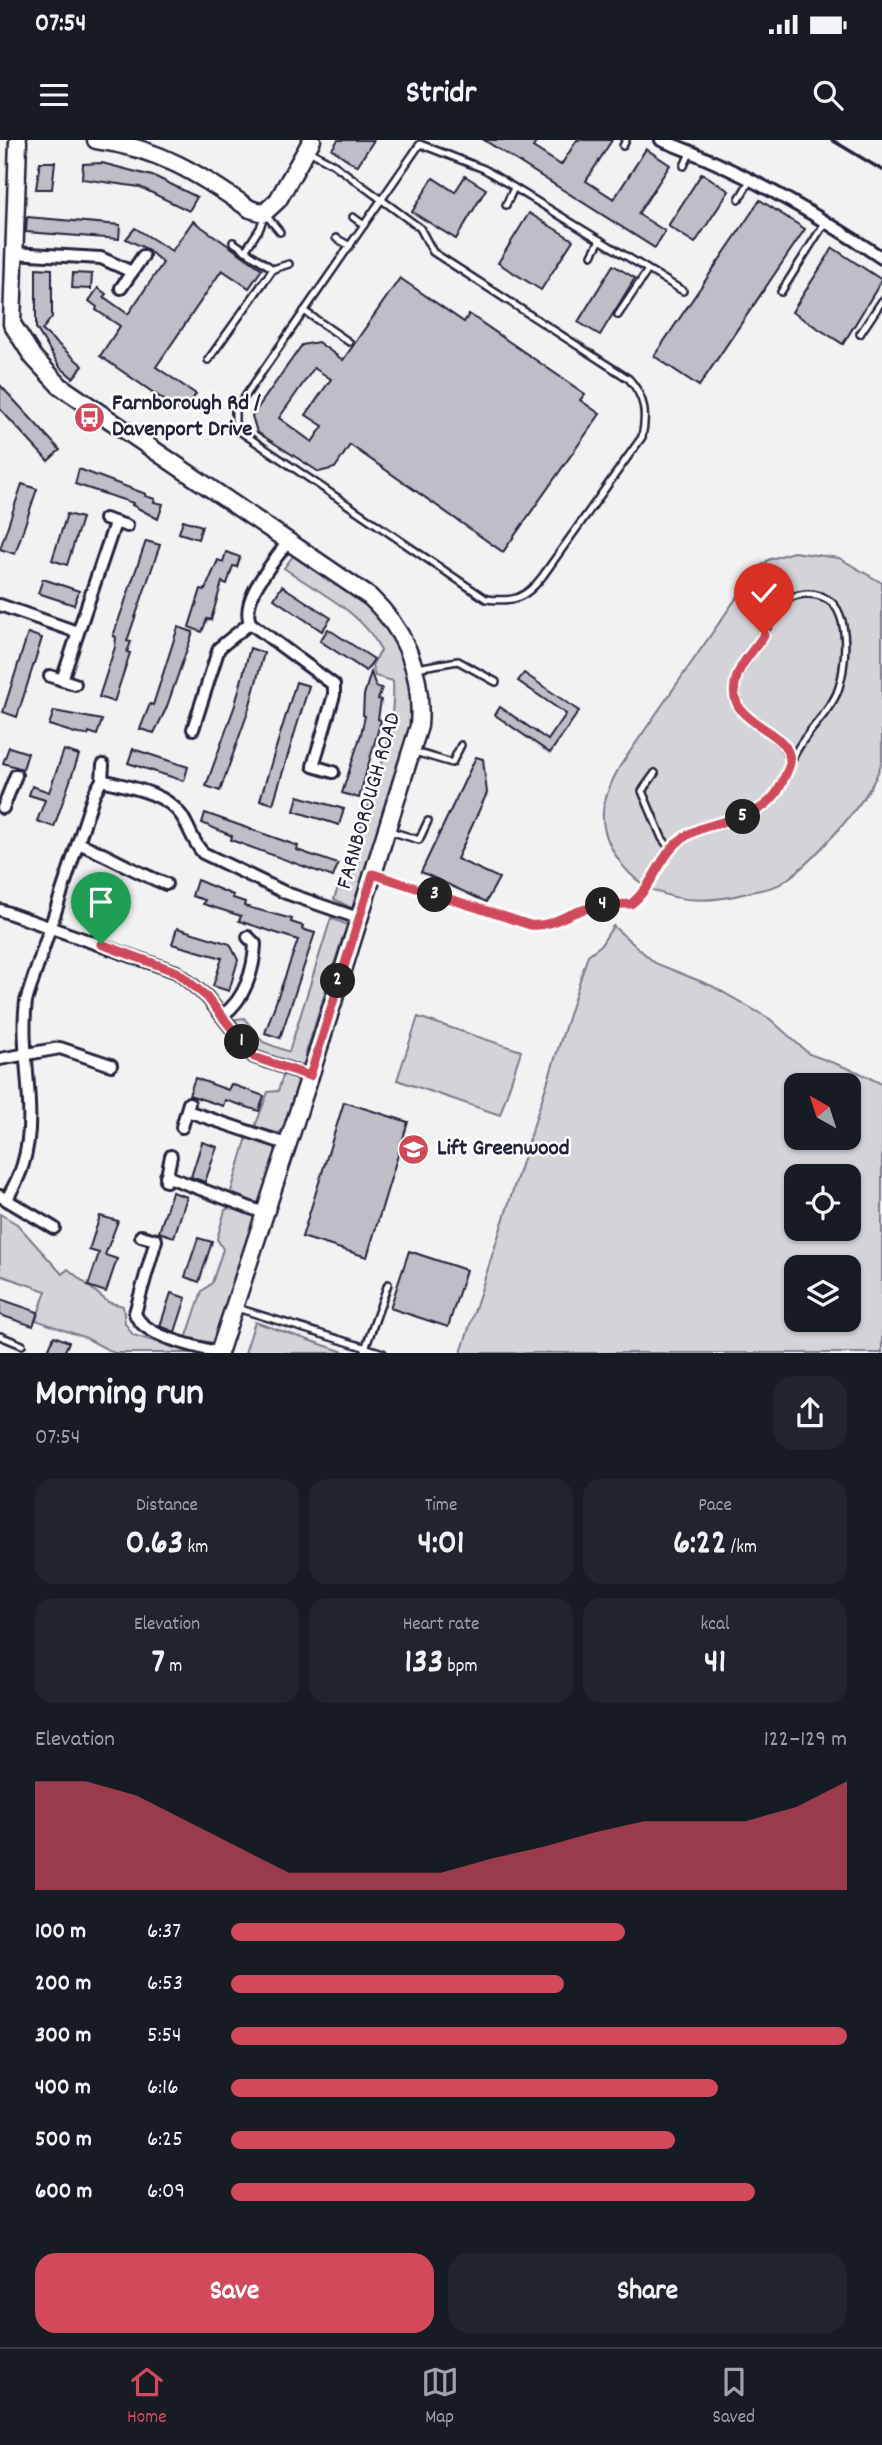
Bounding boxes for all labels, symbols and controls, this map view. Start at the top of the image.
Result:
text: 07:54 [35,6,86,43]
text: Stridr [406,72,476,118]
icon: menu [35,76,73,114]
icon: search [809,76,847,114]
place label: Farnborough Rd / Davenport Drive [112,388,261,447]
bus stop icon: Farnborough Rd / Davenport Drive [72,400,106,434]
pin [734,563,794,635]
icon: check [745,574,783,612]
street label: FARNBOROUGH ROAD [329,709,411,893]
pin: 5 [726,800,760,834]
text: 5 [738,803,747,830]
pin [71,872,131,944]
pin: 3 [418,878,452,912]
text: 3 [430,881,439,908]
icon: arrive [82,883,120,921]
pin: 4 [586,888,620,922]
text: 4 [599,891,606,918]
pin: 2 [320,964,356,998]
text: 2 [333,967,342,994]
pin: 1 [224,1024,260,1060]
text: 1 [239,1028,244,1055]
north arrow [784,1073,861,1150]
map controls [784,1073,861,1332]
school or university icon: Lift Greenwood [397,1132,431,1166]
place label: Lift Greenwood [437,1133,570,1166]
button: locate [784,1164,861,1241]
button: layers [784,1255,861,1332]
text: Morning run [35,1368,204,1423]
button: share [773,1376,847,1450]
text: 07:54 [35,1422,80,1455]
text: Distance [136,1493,198,1520]
text: Time [425,1493,457,1520]
text: Pace [698,1493,732,1520]
text: 0.63 [126,1520,183,1570]
text: 4:01 [417,1520,465,1570]
text: 6:22 [673,1520,726,1570]
text: km [183,1535,208,1562]
text: /km [726,1535,757,1562]
text: Elevation [134,1612,200,1639]
text: Heart rate [403,1612,479,1639]
text: kcal [701,1612,729,1639]
text: 7 [152,1639,165,1689]
text: 133 [404,1639,443,1689]
text: 41 [704,1639,726,1689]
text: m [165,1654,182,1681]
text: bpm [443,1654,478,1681]
text: Elevation [35,1724,115,1757]
text: 122–129 m [764,1724,847,1757]
text: 100 m [35,1916,86,1949]
text: 6:37 [147,1916,181,1949]
text: 200 m [35,1968,91,2001]
text: 6:53 [147,1968,183,2001]
text: 300 m [35,2020,91,2053]
text: 5:54 [147,2020,182,2053]
text: 400 m [35,2072,91,2105]
text: 6:16 [147,2072,178,2105]
text: 500 m [35,2124,92,2157]
text: 6:25 [147,2124,183,2157]
text: 600 m [35,2176,92,2209]
text: 6:09 [147,2176,185,2209]
button: Save [35,2253,434,2333]
button: Share [448,2253,847,2333]
tab: Home [127,2363,167,2432]
tab: Map [421,2363,459,2432]
tab: Saved [713,2363,755,2432]

